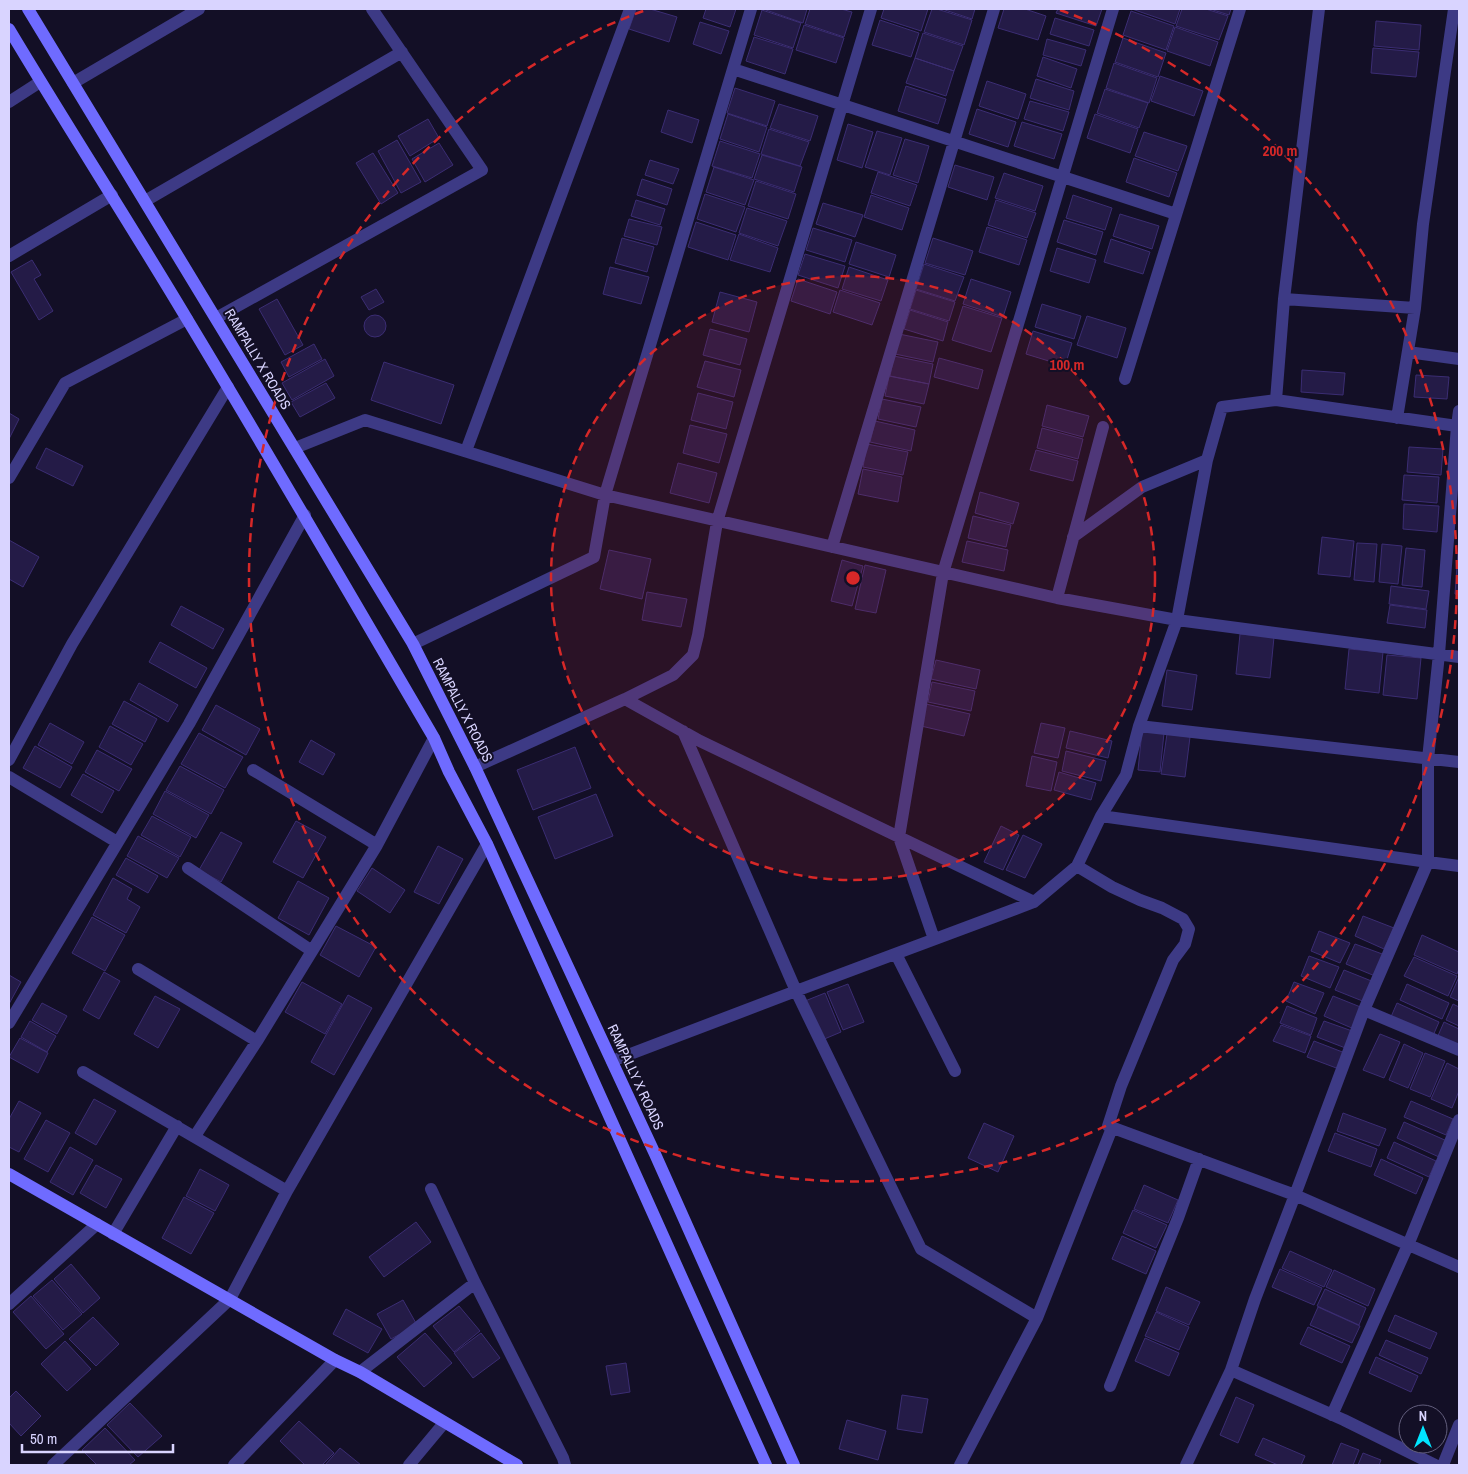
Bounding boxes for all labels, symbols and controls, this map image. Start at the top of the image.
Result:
text: 200 m [1263,140,1297,161]
street label: RAMPALLY X ROADS [221,305,295,413]
text: 100 m [1050,354,1084,375]
centre of rings [844,569,862,587]
street label: RAMPALLY X ROADS [429,655,497,765]
street label: RAMPALLY X ROADS [604,1021,668,1133]
north arrow [1398,1404,1448,1454]
text: N [1419,1407,1427,1425]
scale bar [22,1422,174,1454]
text: 50 m [30,1428,57,1449]

